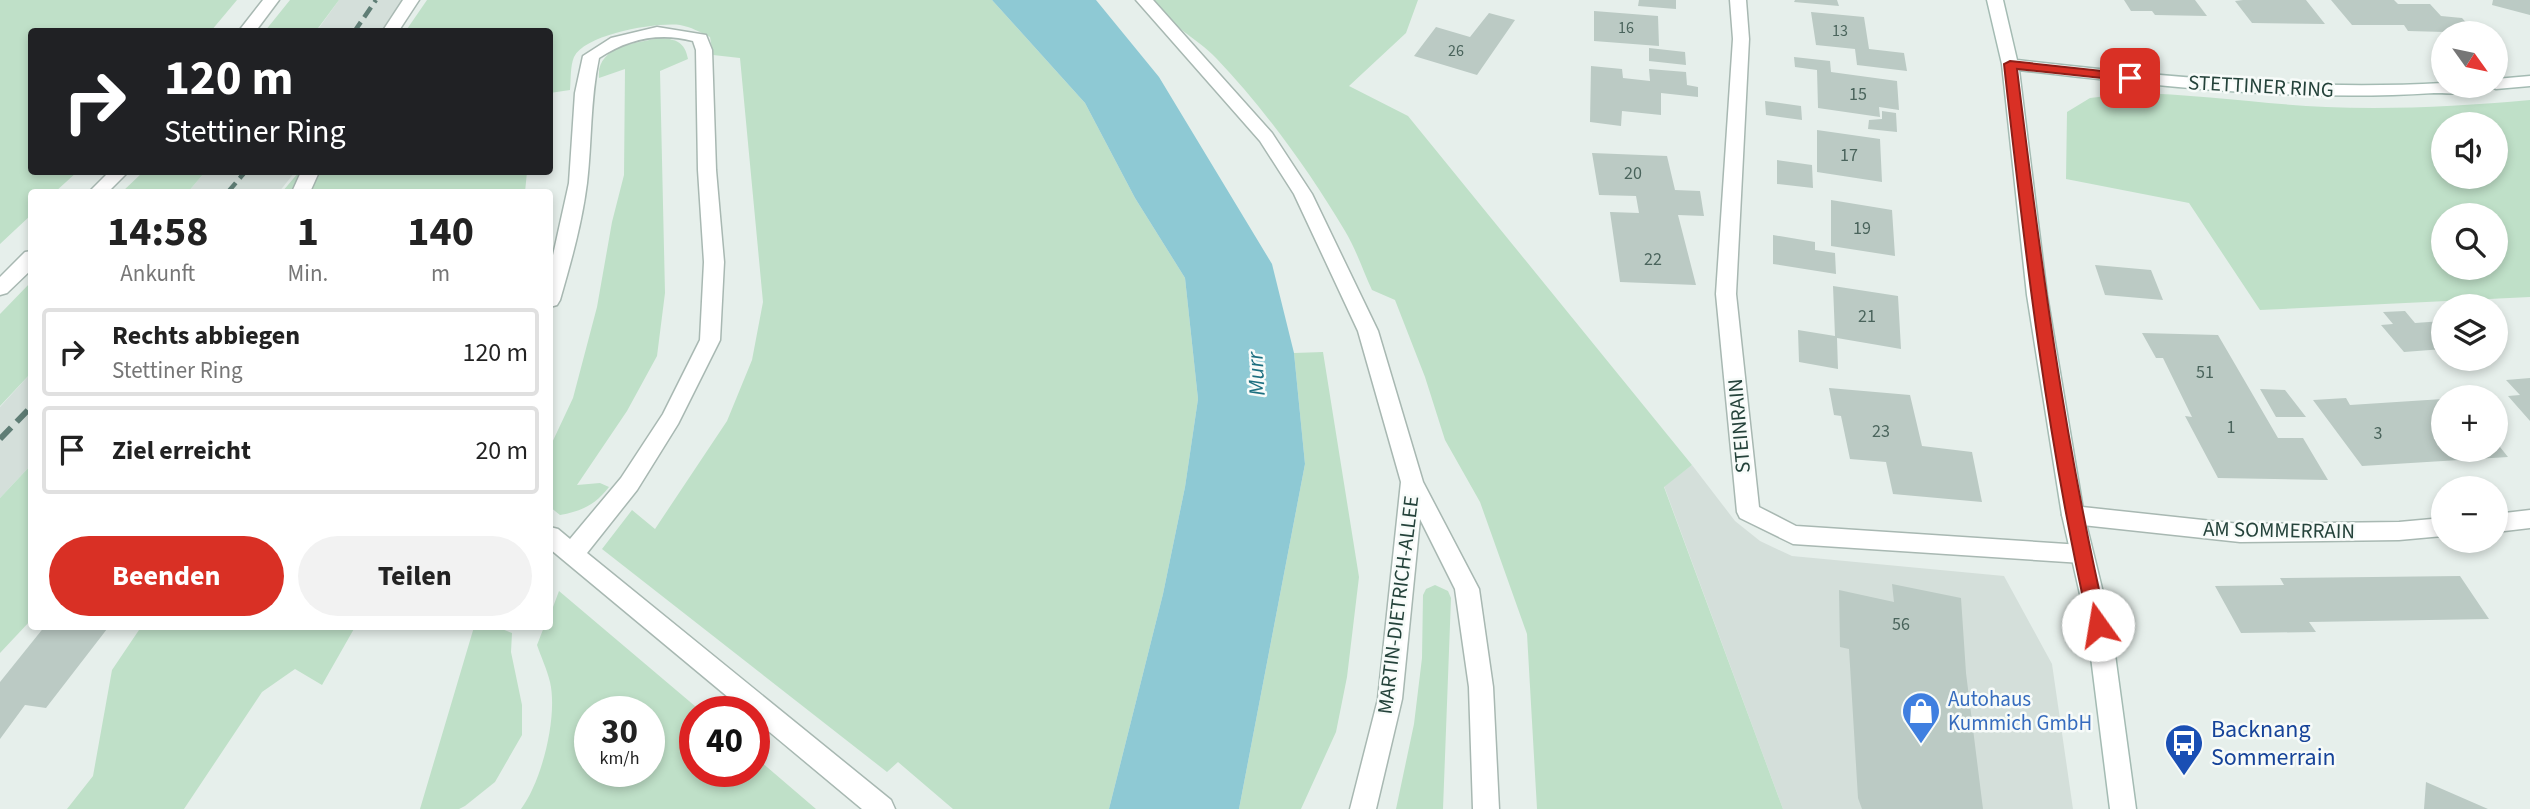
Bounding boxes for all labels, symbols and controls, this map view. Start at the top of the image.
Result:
house number: 16 [1618,17,1634,39]
house number: 13 [1832,20,1848,42]
north arrow [2431,21,2508,98]
map controls [2431,21,2508,553]
house number: 26 [1448,40,1464,62]
text: 120 m [164,44,293,114]
pin [2100,48,2160,108]
icon: right [49,56,140,147]
icon: arrive [2111,59,2149,97]
street label: STETTINER RING [2187,67,2335,105]
house number: 15 [1849,82,1867,107]
text: Stettiner Ring [164,109,346,155]
button: sound [2431,112,2508,189]
house number: 17 [1840,143,1858,168]
house number: 20 [1624,161,1642,186]
text: 14:58 [107,202,208,262]
text: 1 [297,202,319,262]
text: 140 [407,202,474,262]
button: search [2431,203,2508,280]
house number: 19 [1853,216,1871,241]
house number: 22 [1644,247,1662,272]
text: Ankunft [120,257,195,290]
text: Min. [288,257,328,290]
text: m [431,257,450,290]
button: layers [2431,294,2508,371]
house number: 21 [1858,304,1876,329]
text: Rechts abbiegen [112,317,300,354]
icon: right [53,333,91,371]
text: 120 m [462,334,528,371]
water label: Murr [1238,350,1274,397]
text: Stettiner Ring [112,354,243,387]
house number: 51 [2196,360,2214,385]
street label: STEINRAIN [1720,378,1758,474]
button: + [2431,385,2508,462]
house number: 1 [2227,415,2235,440]
house number: 23 [1872,419,1890,444]
house number: 3 [2374,421,2383,446]
icon: arrive [53,431,91,469]
text: Ziel erreicht [112,432,251,469]
text: 20 m [475,432,528,469]
button: − [2431,476,2508,553]
street label: MARTIN-DIETRICH-ALLEE [1370,494,1426,716]
street label: AM SOMMERRAIN [2203,514,2355,546]
button: Beenden [49,536,284,616]
button: Teilen [298,536,532,616]
position arrow [2061,588,2135,662]
house number: 56 [1892,612,1910,637]
place label: Autohaus Kummich GmbH [1948,684,2092,738]
shop icon: Autohaus Kummich GmbH [1900,690,1942,745]
speed limit sign: 40 [679,696,770,787]
text: 30 [601,707,638,757]
place label: Backnang Sommerrain [2211,712,2336,775]
bus stop icon: Backnang Sommerrain [2163,722,2205,777]
text: km/h [600,746,639,771]

